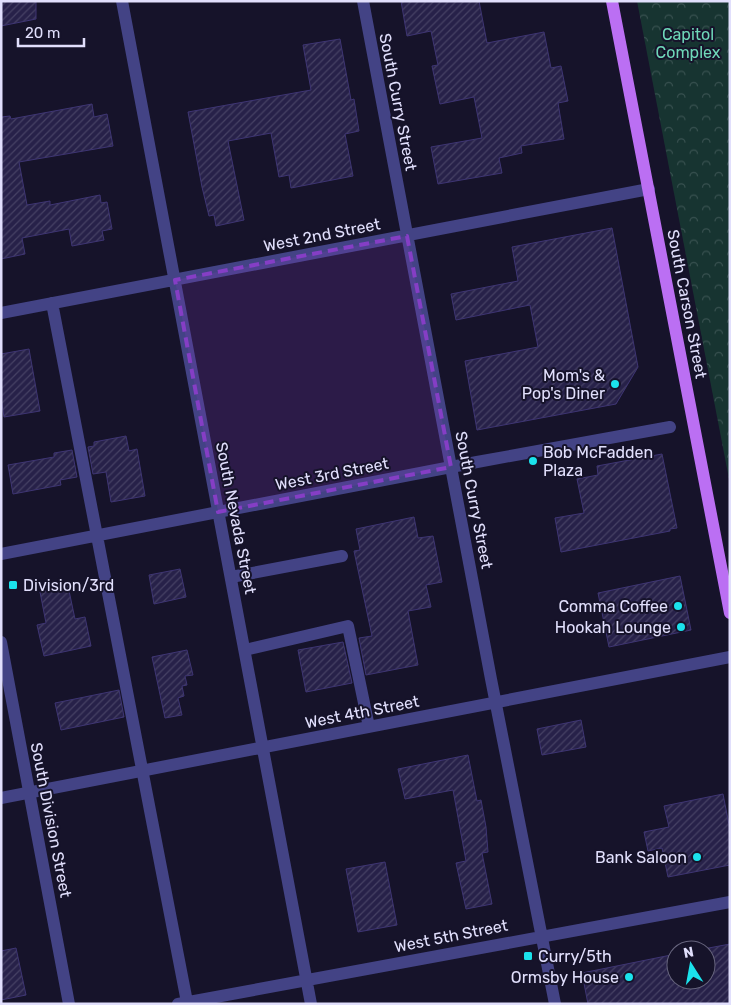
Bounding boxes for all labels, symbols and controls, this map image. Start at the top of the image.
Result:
scale bar [18,15,84,47]
text: 20 m [25,24,60,42]
park label: Capitol Complex [656,25,721,62]
street label: South Curry Street [375,32,421,172]
street label: West 2nd Street [262,214,382,256]
street label: South Carson Street [663,228,711,380]
place label: Mom's & Pop's Diner [522,366,605,403]
marker: Mom's & Pop's Diner [609,378,621,390]
street label: South Curry Street [451,430,497,570]
street label: South Nevada Street [212,440,260,596]
place label: Bob McFadden Plaza [543,443,653,480]
street label: West 3rd Street [274,454,390,494]
marker: Bob McFadden Plaza [527,455,539,467]
place label: Division/3rd [23,576,114,595]
marker: Division/3rd [7,579,19,591]
place label: Comma Coffee [558,597,668,616]
marker: Comma Coffee [672,600,684,612]
place label: Hookah Lounge [555,618,671,637]
marker: Hookah Lounge [675,621,687,633]
street label: West 4th Street [303,692,421,732]
street label: South Division Street [27,741,75,899]
place label: Bank Saloon [595,848,687,867]
marker: Bank Saloon [691,851,703,863]
street label: West 5th Street [393,916,509,956]
north arrow [666,940,716,990]
text: N [682,943,695,962]
place label: Curry/5th [538,947,612,966]
marker: Curry/5th [522,950,534,962]
place label: Ormsby House [511,968,619,987]
marker: Ormsby House [623,971,635,983]

